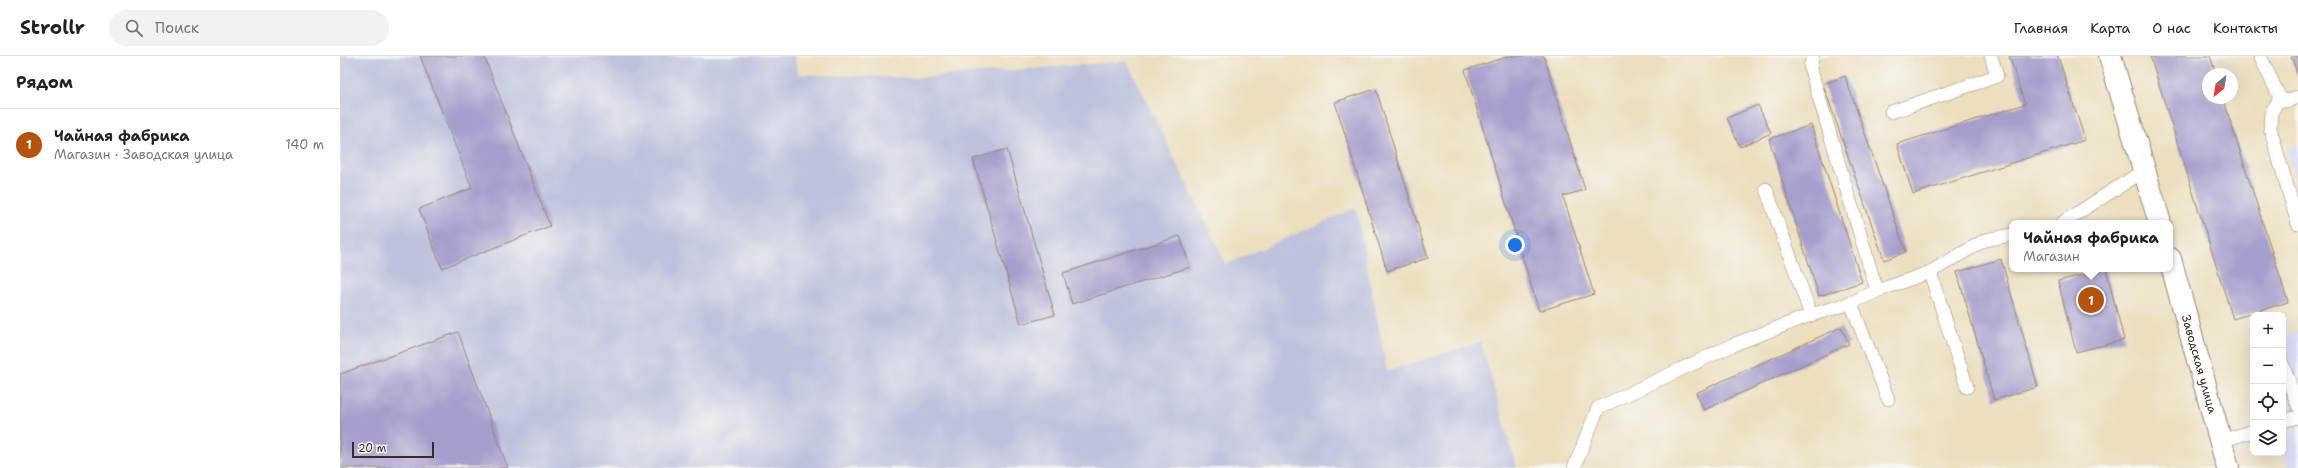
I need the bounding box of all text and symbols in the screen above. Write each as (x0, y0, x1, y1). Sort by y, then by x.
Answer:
search box (109, 10, 389, 46)
text: Strollr (20, 15, 85, 40)
icon: search (123, 17, 145, 39)
text: Поиск (155, 18, 199, 38)
text: Главная (2014, 19, 2068, 37)
text: Карта (2090, 19, 2130, 37)
text: О нас (2152, 19, 2191, 37)
text: Контакты (2213, 19, 2278, 37)
north arrow (2202, 68, 2238, 104)
text: Рядом (16, 71, 73, 93)
text: Чайная фабрика (54, 126, 190, 146)
text: 1 (26, 136, 32, 153)
text: 140 m (285, 136, 324, 153)
text: Магазин · Заводская улица (54, 146, 233, 163)
popup (2009, 220, 2173, 272)
text: Чайная фабрика (2023, 228, 2159, 248)
your location (1505, 235, 1525, 255)
text: Магазин (2023, 248, 2080, 265)
pin: 1 (2078, 285, 2104, 315)
map controls (2250, 312, 2286, 456)
button: + (2250, 312, 2286, 348)
street label: Заводская улица (2178, 313, 2221, 416)
button: − (2250, 348, 2286, 384)
button: locate (2250, 384, 2286, 420)
button: layers (2250, 420, 2286, 456)
scale bar (352, 440, 434, 459)
text: 20 m (358, 441, 386, 456)

